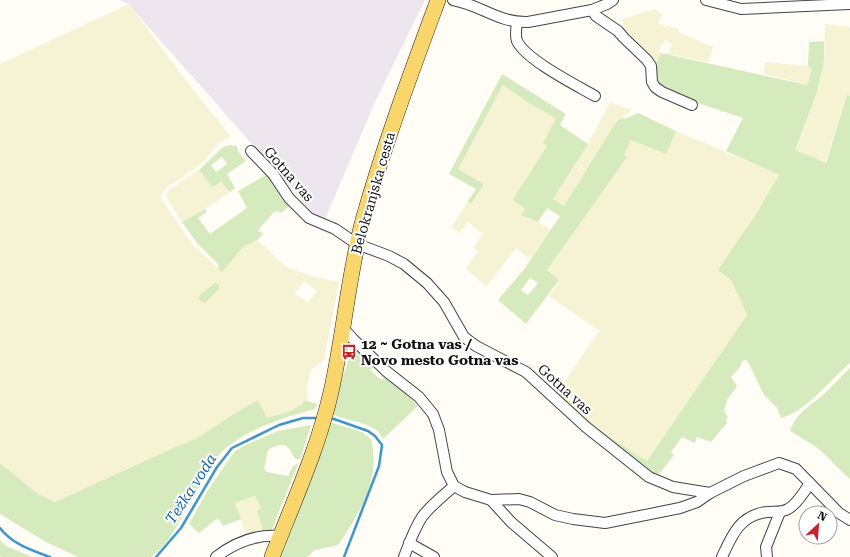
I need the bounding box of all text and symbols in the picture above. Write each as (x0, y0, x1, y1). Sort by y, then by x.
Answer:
street label: Belokranjska cesta (348, 130, 398, 256)
street label: Gotna vas (261, 143, 317, 205)
place label: 12 ~ Gotna vas / Novo mesto Gotna vas (361, 336, 518, 368)
bus stop icon: 12 ~ Gotna vas / Novo mesto Gotna vas (340, 343, 358, 361)
street label: Gotna vas (535, 361, 596, 418)
water label: Težka voda (162, 450, 220, 528)
north arrow (798, 505, 838, 545)
text: N (816, 509, 829, 524)

